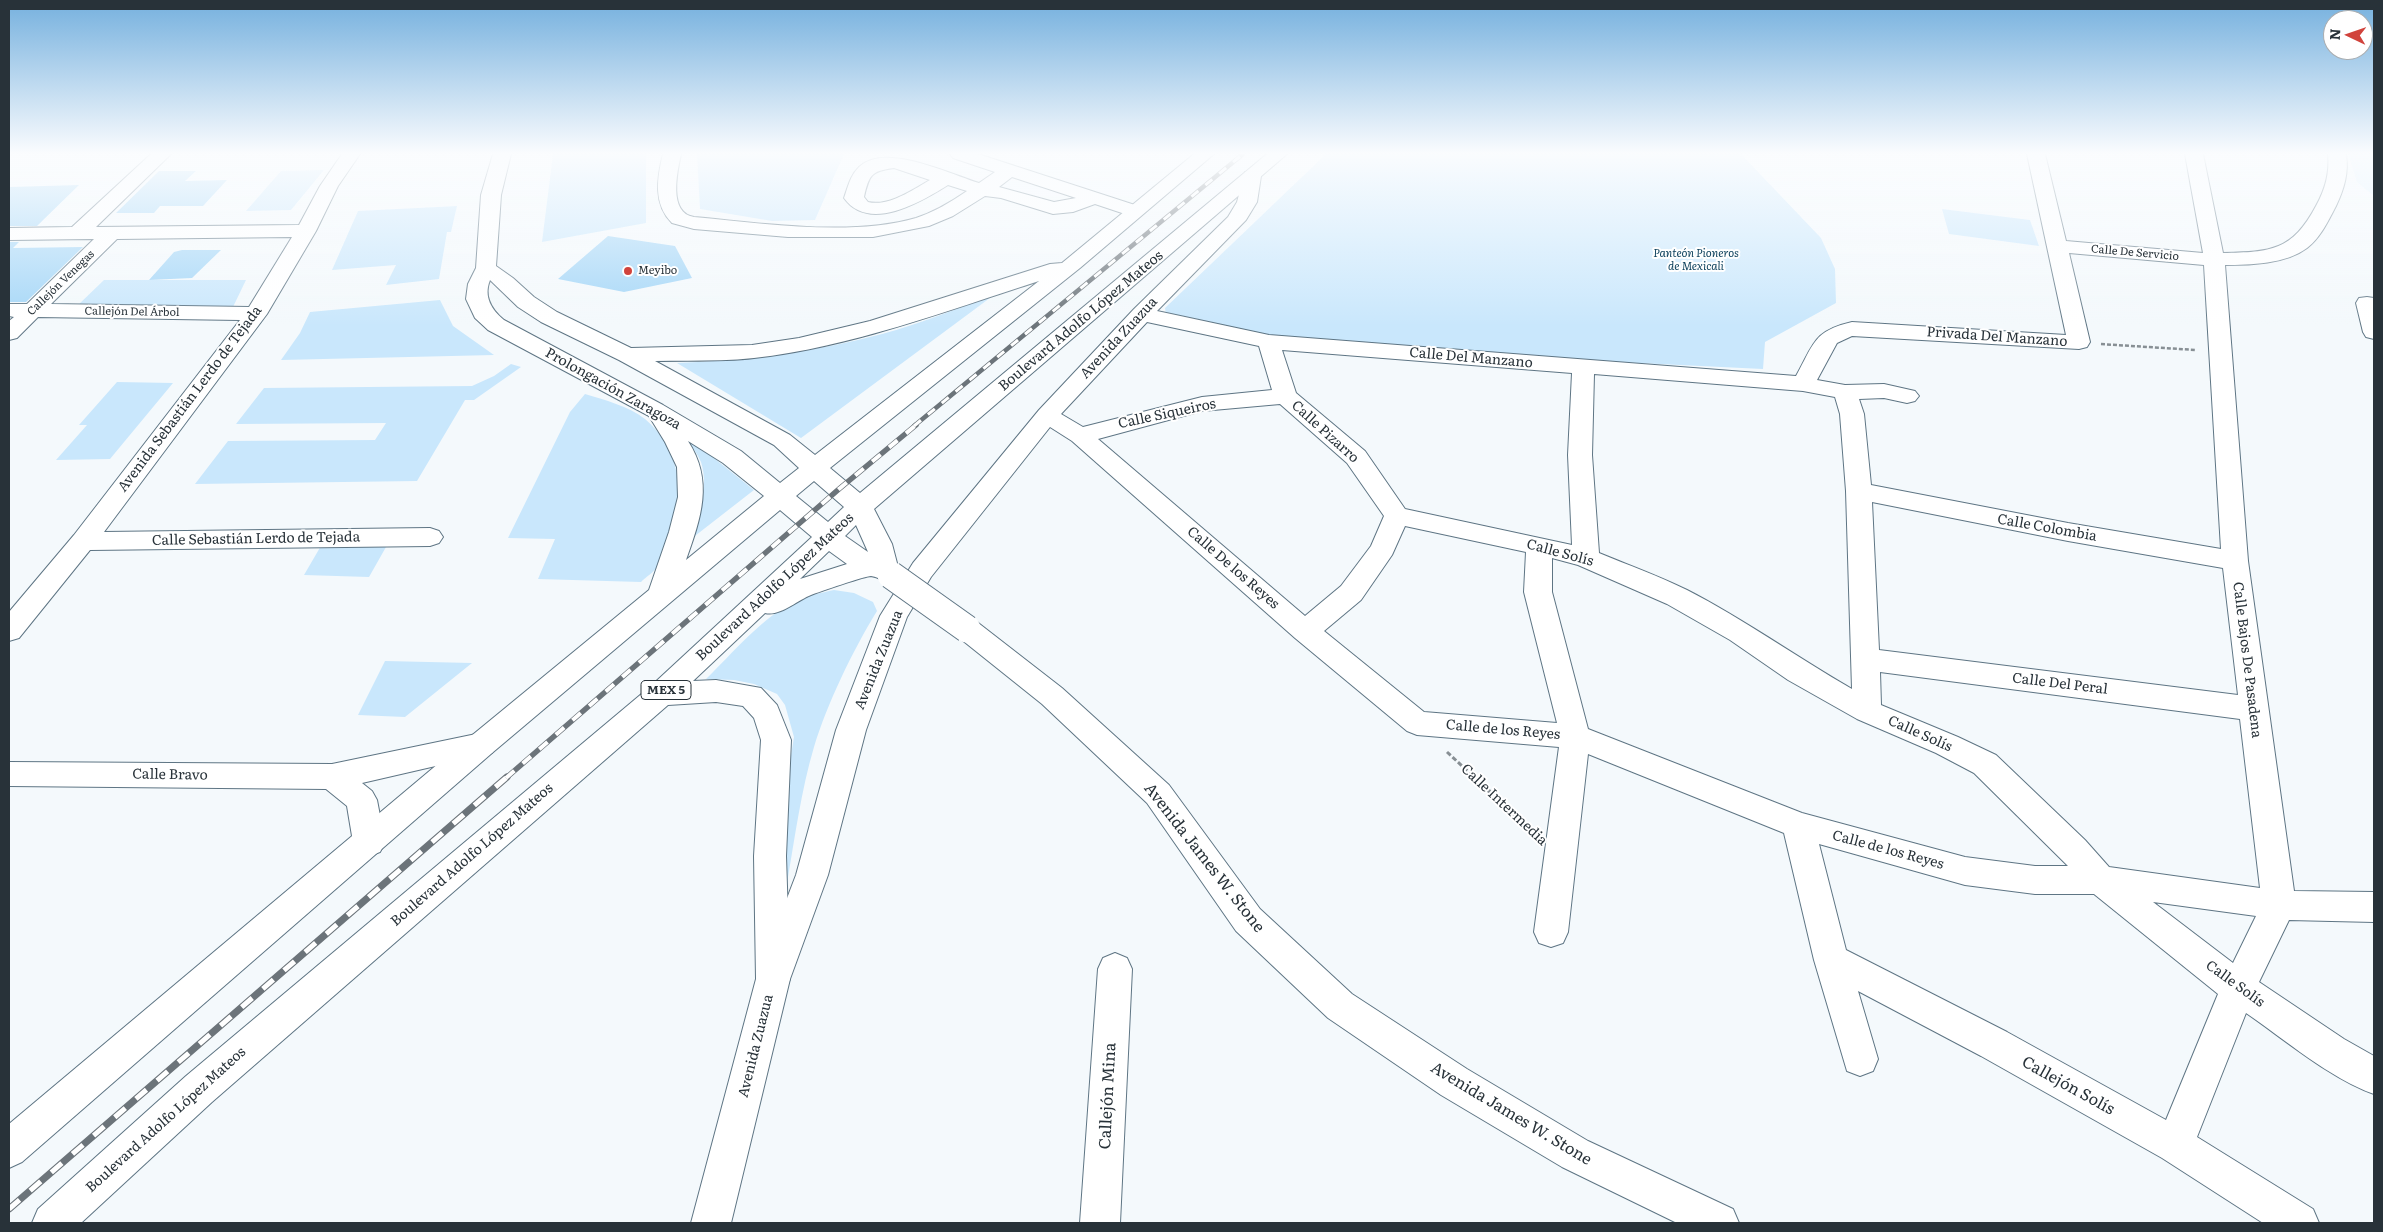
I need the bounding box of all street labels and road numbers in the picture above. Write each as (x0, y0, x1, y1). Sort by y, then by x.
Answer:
street label: Calle De Servicio (2091, 243, 2179, 263)
street label: Boulevard Adolfo López Mateos (995, 247, 1167, 395)
street label: Callejón Venegas (25, 248, 97, 318)
street label: Avenida Zuazua (1077, 294, 1161, 382)
street label: Avenida Sebastián Lerdo de Tejada (114, 303, 266, 495)
street label: Callejón Del Árbol (84, 305, 180, 319)
street label: Privada Del Manzano (1926, 324, 2068, 350)
street label: Calle Del Manzano (1409, 344, 1533, 372)
street label: Prolongación Zaragoza (542, 345, 684, 433)
street label: Calle Siqueiros (1117, 395, 1217, 433)
street label: Calle Pizarro (1288, 397, 1362, 467)
street label: Boulevard Adolfo López Mateos (693, 509, 857, 665)
street label: Calle Colombia (1996, 511, 2098, 545)
street label: Calle De los Reyes (1183, 523, 1283, 613)
street label: Calle Sebastián Lerdo de Tejada (152, 529, 360, 549)
street label: Calle Solís (1525, 536, 1595, 570)
street label: Calle Bajos De Pasadena (2229, 581, 2265, 739)
street label: Avenida Zuazua (851, 608, 907, 712)
street label: Calle Del Peral (2011, 670, 2109, 698)
road number: MEX 5 (641, 680, 691, 700)
street label: Calle Solís (1885, 712, 1955, 756)
street label: Calle de los Reyes (1445, 717, 1561, 743)
street label: Calle Intermedia (1457, 761, 1551, 849)
street label: Calle Bravo (132, 766, 208, 784)
street label: Avenida James W. Stone (1140, 779, 1268, 937)
street label: Boulevard Adolfo López Mateos (388, 780, 556, 930)
street label: Calle de los Reyes (1831, 827, 1945, 873)
street label: Calle Solís (2202, 957, 2268, 1011)
street label: Avenida Zuazua (735, 993, 777, 1099)
street label: Callejón Mina (1096, 1042, 1120, 1150)
street label: Boulevard Adolfo López Mateos (83, 1044, 249, 1196)
street label: Callejón Solís (2018, 1053, 2118, 1119)
street label: Avenida James W. Stone (1427, 1058, 1595, 1170)

